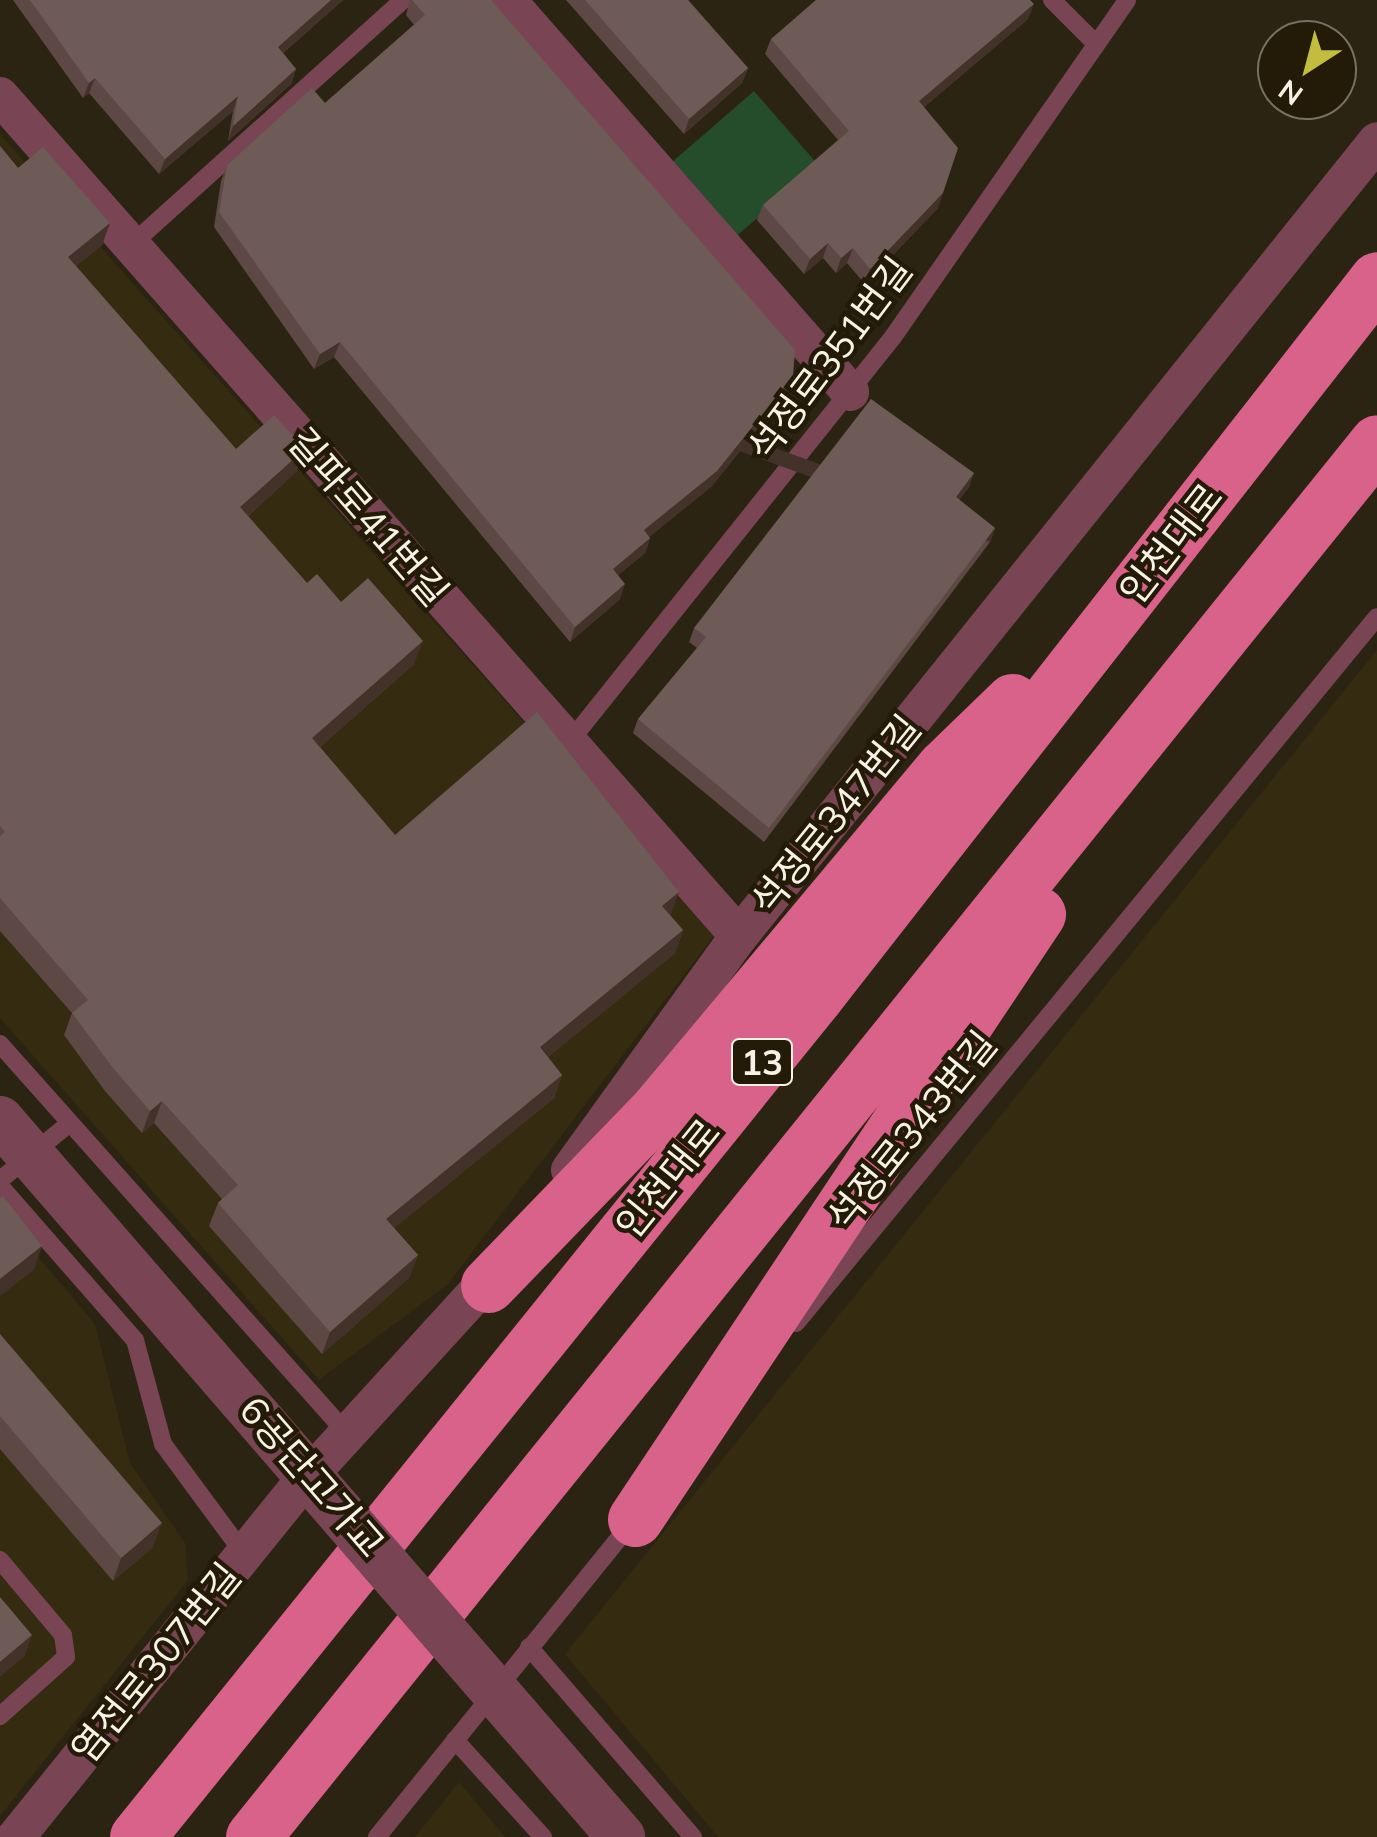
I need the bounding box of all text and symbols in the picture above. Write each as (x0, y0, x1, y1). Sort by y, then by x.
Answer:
north arrow (1257, 20, 1357, 120)
text: N (1271, 73, 1309, 113)
street label: 석정로351번길 (739, 248, 921, 470)
street label: 길파로41번길 (278, 419, 458, 615)
street label: 인천대로 (1110, 475, 1232, 613)
street label: 석정로347번길 (742, 706, 930, 924)
street label: 석정로343번길 (818, 1022, 1006, 1240)
road number: 13 (730, 1032, 794, 1092)
street label: 인천대로 (606, 1110, 730, 1248)
street label: 6공단고가교 (230, 1387, 394, 1567)
street label: 염전로307번길 (62, 1554, 250, 1772)

